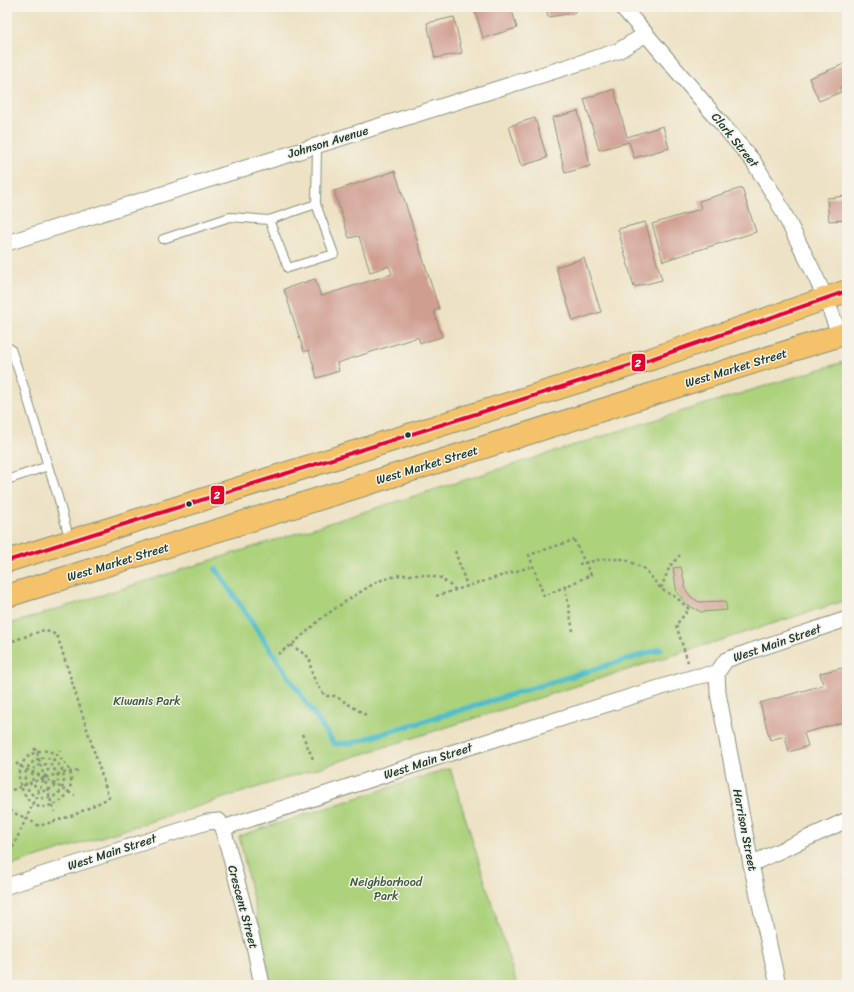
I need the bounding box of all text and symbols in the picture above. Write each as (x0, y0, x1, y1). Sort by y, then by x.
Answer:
street label: Clark Street (706, 107, 765, 174)
street label: Johnson Avenue (284, 119, 371, 165)
street label: West Market Street (682, 342, 790, 394)
line badge: 2 (631, 353, 646, 372)
text: 2 (634, 354, 642, 373)
unlabelled marker (403, 430, 413, 440)
street label: West Market Street (373, 439, 481, 491)
line badge: 2 (210, 485, 225, 505)
text: 2 (213, 486, 221, 505)
unlabelled marker (184, 499, 194, 509)
street label: West Market Street (64, 536, 172, 588)
street label: West Main Street (730, 617, 825, 668)
park label: Kiwanis Park (113, 690, 181, 712)
street label: West Main Street (381, 736, 476, 786)
street label: Harrison Street (726, 787, 764, 873)
street label: West Main Street (65, 827, 160, 877)
street label: Crescent Street (221, 863, 265, 951)
park label: Neighborhood Park (350, 871, 423, 907)

